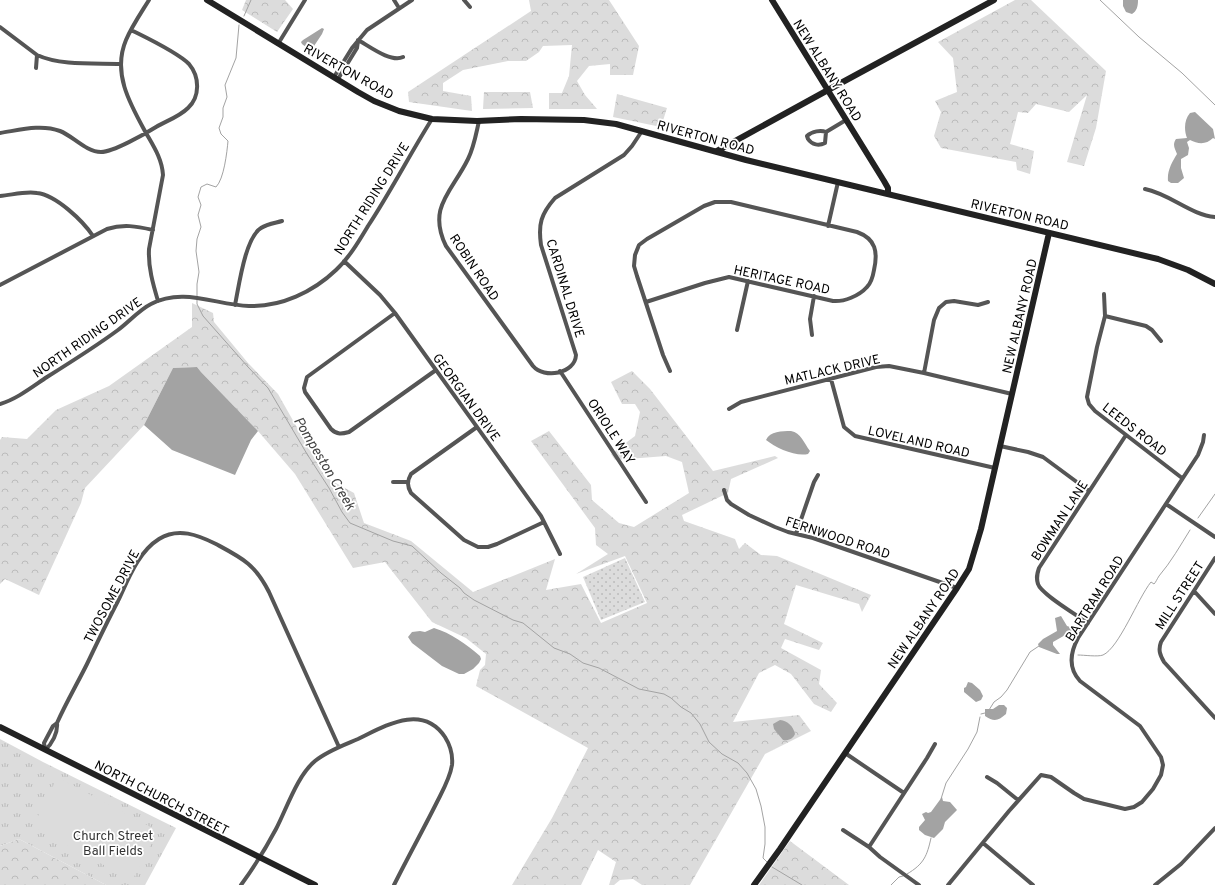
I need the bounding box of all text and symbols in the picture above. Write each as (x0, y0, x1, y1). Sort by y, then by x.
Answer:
street label: NEW ALBANY ROAD (788, 17, 864, 125)
street label: RIVERTON ROAD (300, 41, 396, 104)
street label: RIVERTON ROAD (655, 118, 756, 160)
street label: NORTH RIDING DRIVE (332, 140, 414, 258)
street label: RIVERTON ROAD (969, 197, 1070, 235)
street label: ROBIN ROAD (445, 232, 502, 305)
street label: CARDINAL DRIVE (541, 237, 587, 340)
street label: NEW ALBANY ROAD (1000, 257, 1042, 375)
street label: HERITAGE ROAD (732, 263, 831, 299)
street label: NORTH RIDING DRIVE (30, 295, 146, 382)
street label: GEORGIAN DRIVE (428, 351, 503, 445)
street label: MATLACK DRIVE (783, 352, 882, 390)
street label: ORIOLE WAY (583, 396, 638, 468)
street label: LEEDS ROAD (1098, 400, 1169, 461)
water label: Pompeston Creek (289, 414, 359, 514)
street label: LOVELAND ROAD (866, 423, 971, 462)
street label: BOWMAN LANE (1029, 478, 1093, 564)
street label: FERNWOOD ROAD (783, 514, 892, 563)
street label: TWOSOME DRIVE (81, 547, 144, 646)
street label: BARTRAM ROAD (1063, 553, 1128, 645)
street label: MILL STREET (1153, 559, 1209, 633)
street label: NEW ALBANY ROAD (885, 566, 964, 672)
street label: NORTH CHURCH STREET (91, 758, 231, 840)
park label: Church Street Ball Fields (73, 829, 153, 860)

